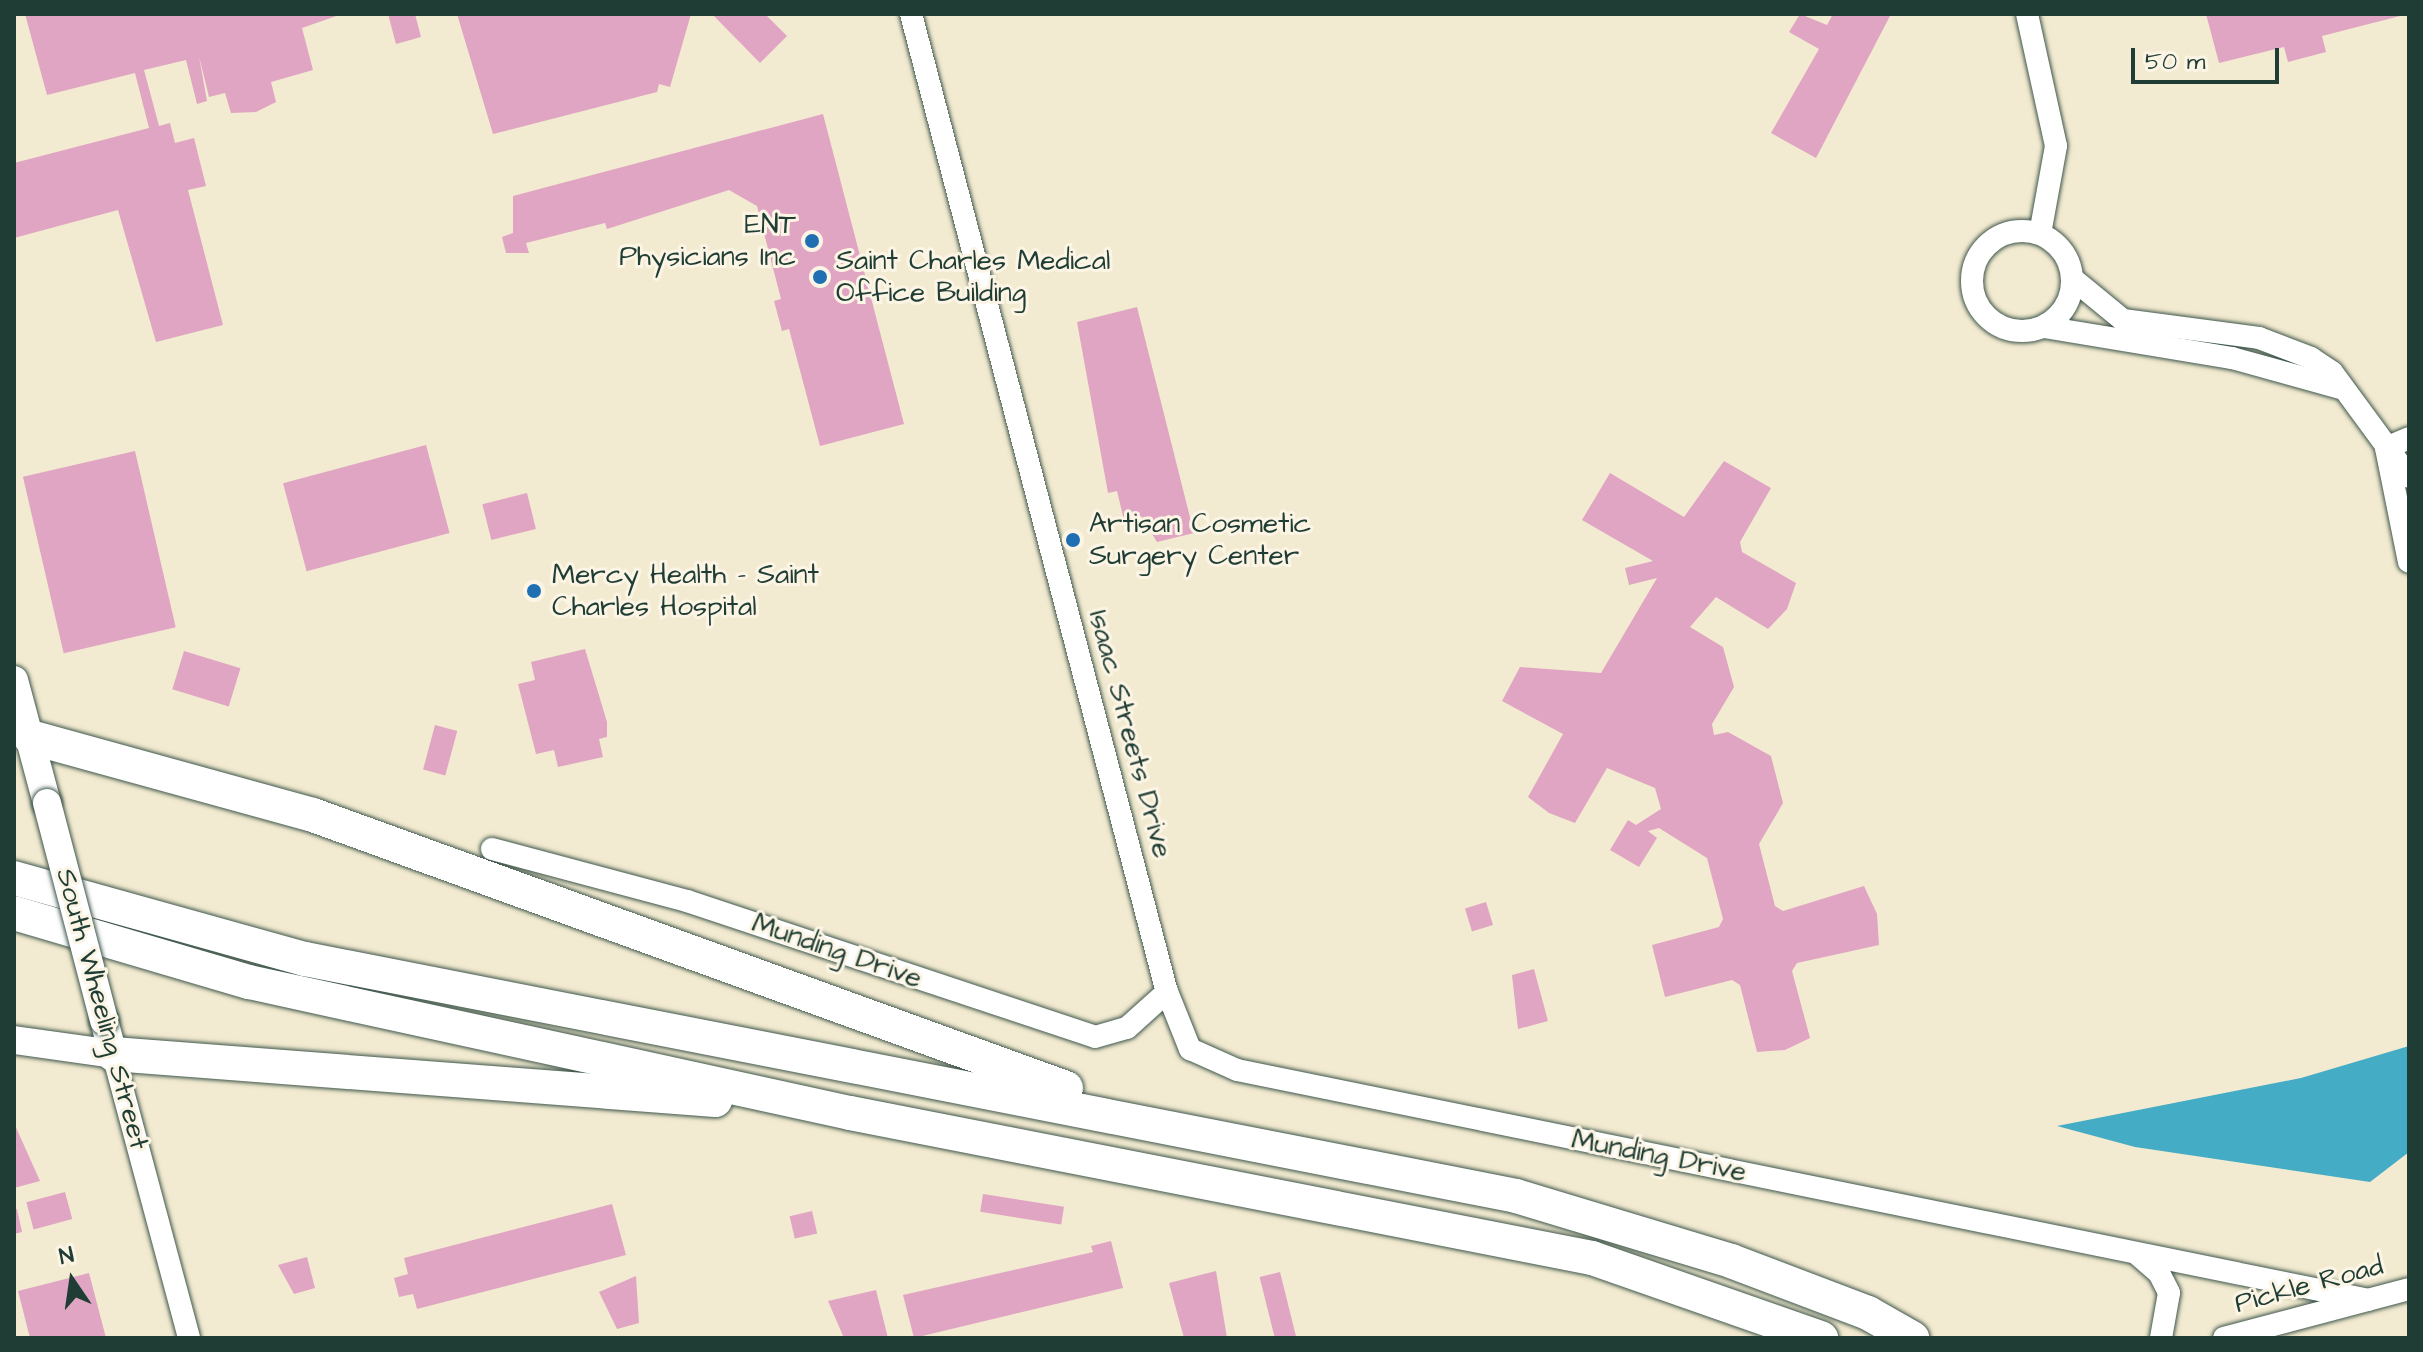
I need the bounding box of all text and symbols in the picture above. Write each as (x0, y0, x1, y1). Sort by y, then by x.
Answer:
scale bar (2135, 32, 2283, 82)
text: 50 m (2145, 45, 2205, 79)
place label: ENT Physicians Inc (619, 208, 796, 274)
marker: ENT Physicians Inc (803, 232, 821, 250)
place label: Saint Charles Medical Office Building (836, 244, 1110, 310)
marker: Saint Charles Medical Office Building (811, 268, 829, 286)
place label: Artisan Cosmetic Surgery Center (1089, 507, 1311, 573)
marker: Artisan Cosmetic Surgery Center (1064, 531, 1082, 549)
place label: Mercy Health - Saint Charles Hospital (552, 558, 819, 624)
marker: Mercy Health - Saint Charles Hospital (523, 580, 545, 602)
street label: Isaac Streets Drive (1081, 607, 1179, 861)
street label: South Wheeling Street (48, 865, 156, 1153)
street label: Munding Drive (748, 906, 926, 996)
street label: Munding Drive (1569, 1123, 1749, 1189)
text: N (56, 1239, 77, 1273)
north arrow (32, 1240, 112, 1320)
street label: Pickle Road (2231, 1249, 2387, 1321)

